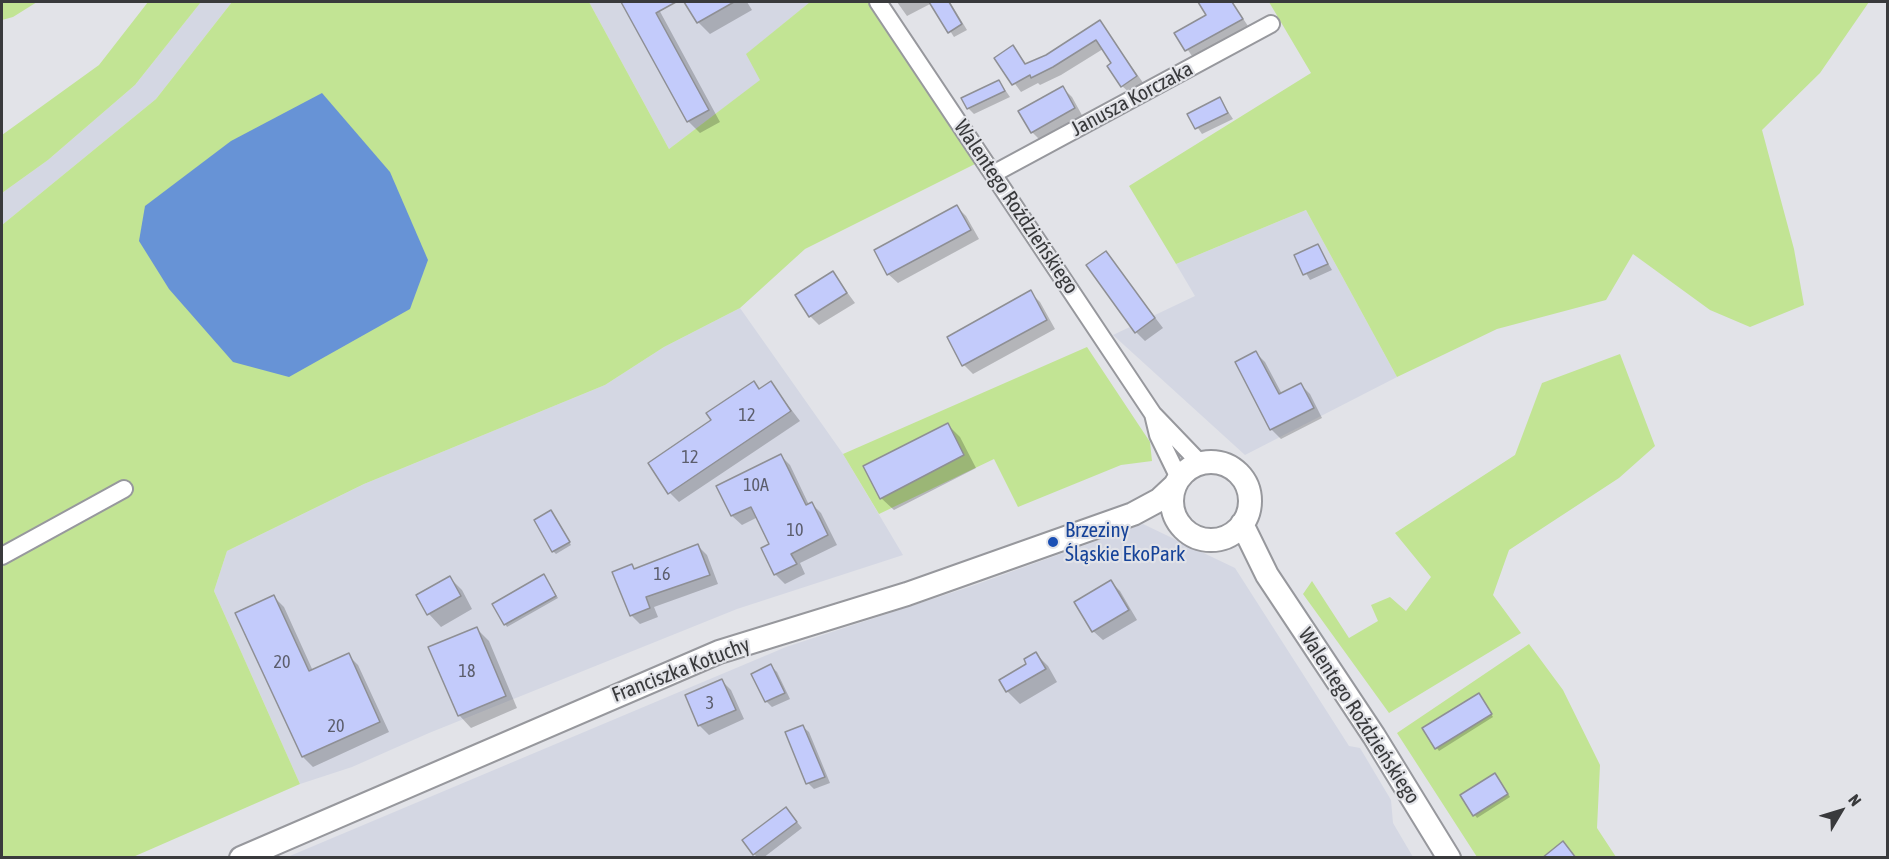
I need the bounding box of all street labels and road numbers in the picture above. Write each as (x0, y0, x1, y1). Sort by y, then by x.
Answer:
street label: Janusza Korczaka (1067, 56, 1197, 142)
street label: Walentego Roździeńskiego (948, 115, 1084, 299)
street label: Walentego Roździeńskiego (1293, 623, 1425, 809)
street label: Franciszka Kotuchy (608, 632, 754, 708)

